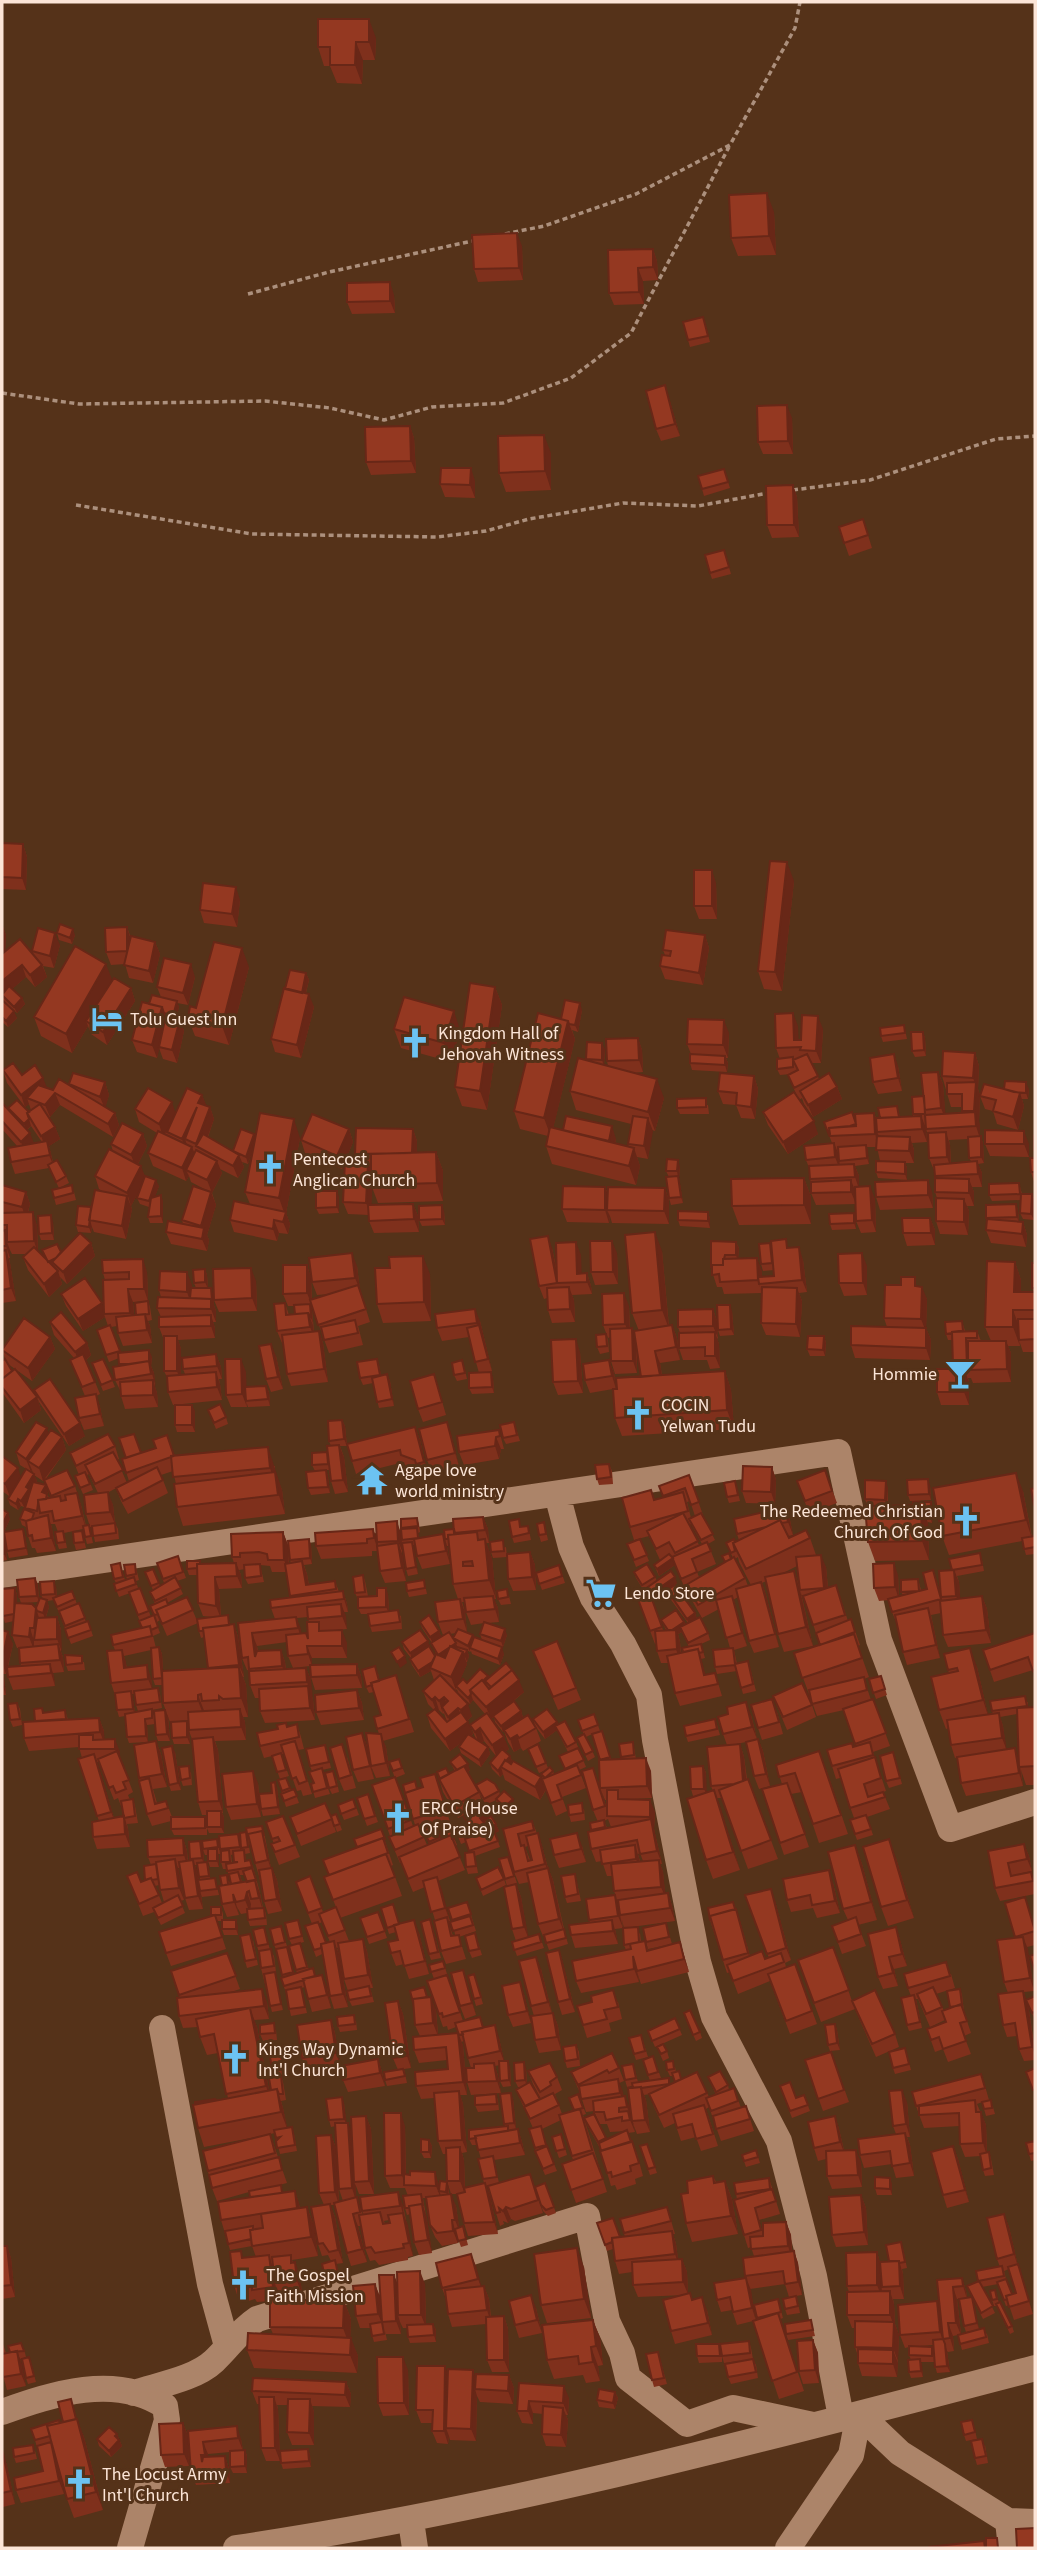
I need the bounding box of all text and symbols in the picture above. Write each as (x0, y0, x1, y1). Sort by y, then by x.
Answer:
hotel icon: Tolu Guest Inn (90, 1002, 124, 1036)
place label: Tolu Guest Inn (130, 1007, 237, 1032)
place label: Kingdom Hall of Jehovah Witness (438, 1021, 564, 1067)
church icon: Kingdom Hall of Jehovah Witness (398, 1026, 432, 1060)
place label: Pentecost Anglican Church (293, 1147, 415, 1193)
church icon: Pentecost Anglican Church (253, 1152, 287, 1186)
bar icon: Hommie (943, 1357, 977, 1391)
place label: Hommie (872, 1362, 937, 1387)
place label: COCIN Yelwan Tudu (660, 1393, 756, 1439)
church icon: COCIN Yelwan Tudu (621, 1398, 655, 1432)
place label: Agape love world ministry (395, 1458, 505, 1504)
temple icon: Agape love world ministry (355, 1463, 389, 1497)
place label: The Redeemed Christian Church Of God (759, 1499, 943, 1545)
church icon: The Redeemed Christian Church Of God (949, 1504, 983, 1538)
supermarket icon: Lendo Store (584, 1576, 618, 1610)
place label: Lendo Store (624, 1581, 714, 1606)
place label: ERCC (House Of Praise) (421, 1796, 518, 1842)
church icon: ERCC (House Of Praise) (381, 1801, 415, 1835)
place label: Kings Way Dynamic Int'l Church (258, 2037, 404, 2083)
church icon: Kings Way Dynamic Int'l Church (218, 2042, 252, 2076)
place label: The Gospel Faith Mission (266, 2263, 364, 2309)
church icon: The Gospel Faith Mission (226, 2268, 260, 2302)
place label: The Locust Army Int'l Church (102, 2462, 227, 2508)
church icon: The Locust Army Int'l Church (62, 2467, 96, 2501)

